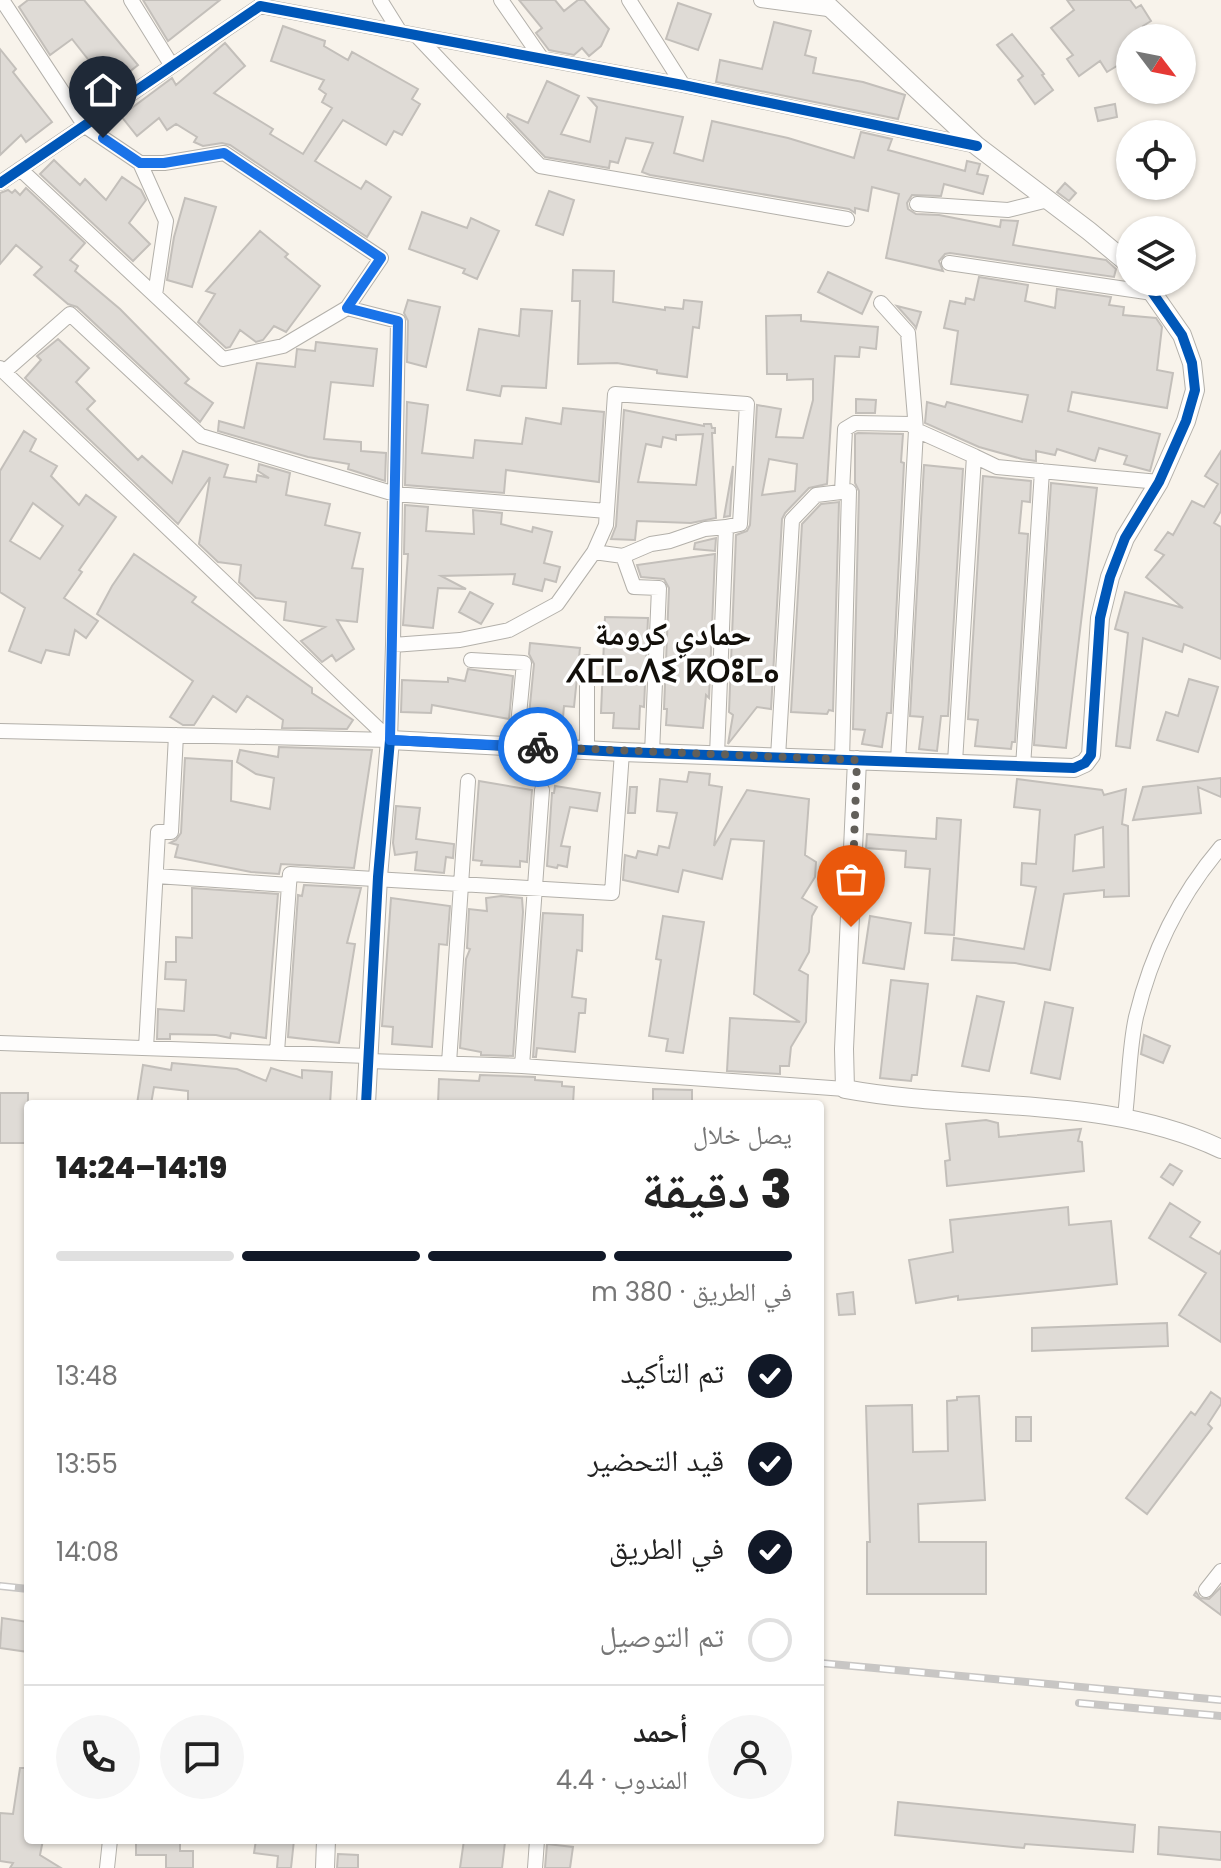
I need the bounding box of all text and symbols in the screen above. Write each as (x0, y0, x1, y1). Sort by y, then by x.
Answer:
north arrow (1116, 24, 1196, 104)
map controls (1116, 24, 1196, 296)
pin (69, 56, 137, 138)
icon: home (81, 68, 125, 112)
button: locate (1116, 120, 1196, 200)
button: layers (1116, 216, 1196, 296)
district label: حمادي كرومة ⵃⵎⵎⴰⴷⵉ ⴽⵔⵓⵎⴰ (566, 611, 779, 693)
courier (498, 707, 578, 787)
icon: bike (516, 725, 560, 769)
pin (817, 845, 885, 927)
icon: bag (829, 857, 873, 901)
text: يصل خلال (693, 1117, 792, 1153)
text: 14:19–14:24 (56, 1146, 227, 1189)
text: 3 دقيقة (641, 1153, 792, 1226)
text: في الطريق · 380 m (591, 1274, 792, 1310)
text: تم التأكيد (621, 1351, 724, 1394)
icon: check (748, 1354, 792, 1398)
text: 13:48 (56, 1358, 118, 1394)
text: قيد التحضير (588, 1439, 724, 1482)
icon: check (748, 1442, 792, 1486)
text: 13:55 (56, 1446, 118, 1482)
text: في الطريق (609, 1527, 724, 1570)
icon: check (748, 1530, 792, 1574)
text: 14:08 (56, 1534, 119, 1570)
text: تم التوصيل (599, 1615, 724, 1658)
text: أحمد (633, 1710, 688, 1753)
button: phone (56, 1715, 140, 1799)
button: chat (160, 1715, 244, 1799)
button: person (708, 1715, 792, 1799)
text: المندوب · 4.4 (556, 1762, 688, 1798)

